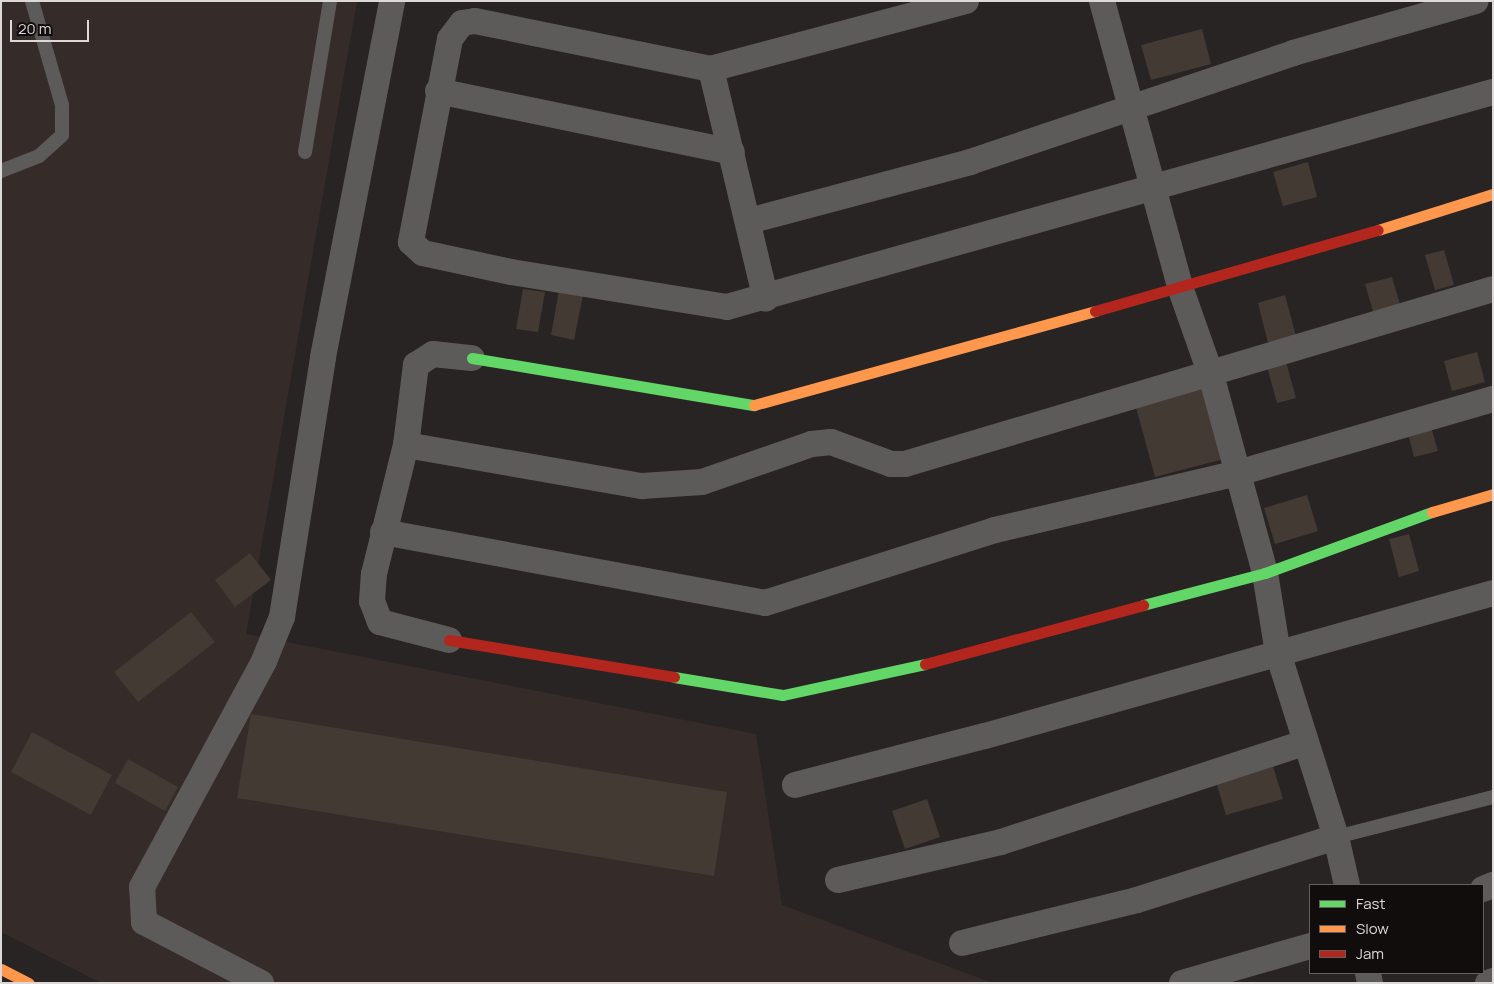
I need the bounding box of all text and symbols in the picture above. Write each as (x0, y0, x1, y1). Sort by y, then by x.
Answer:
scale bar (12, 10, 91, 42)
text: 20 m (18, 18, 51, 39)
legend (1309, 884, 1484, 974)
text: Fast (1356, 893, 1385, 914)
text: Slow (1356, 918, 1389, 939)
text: Jam (1356, 943, 1384, 964)

